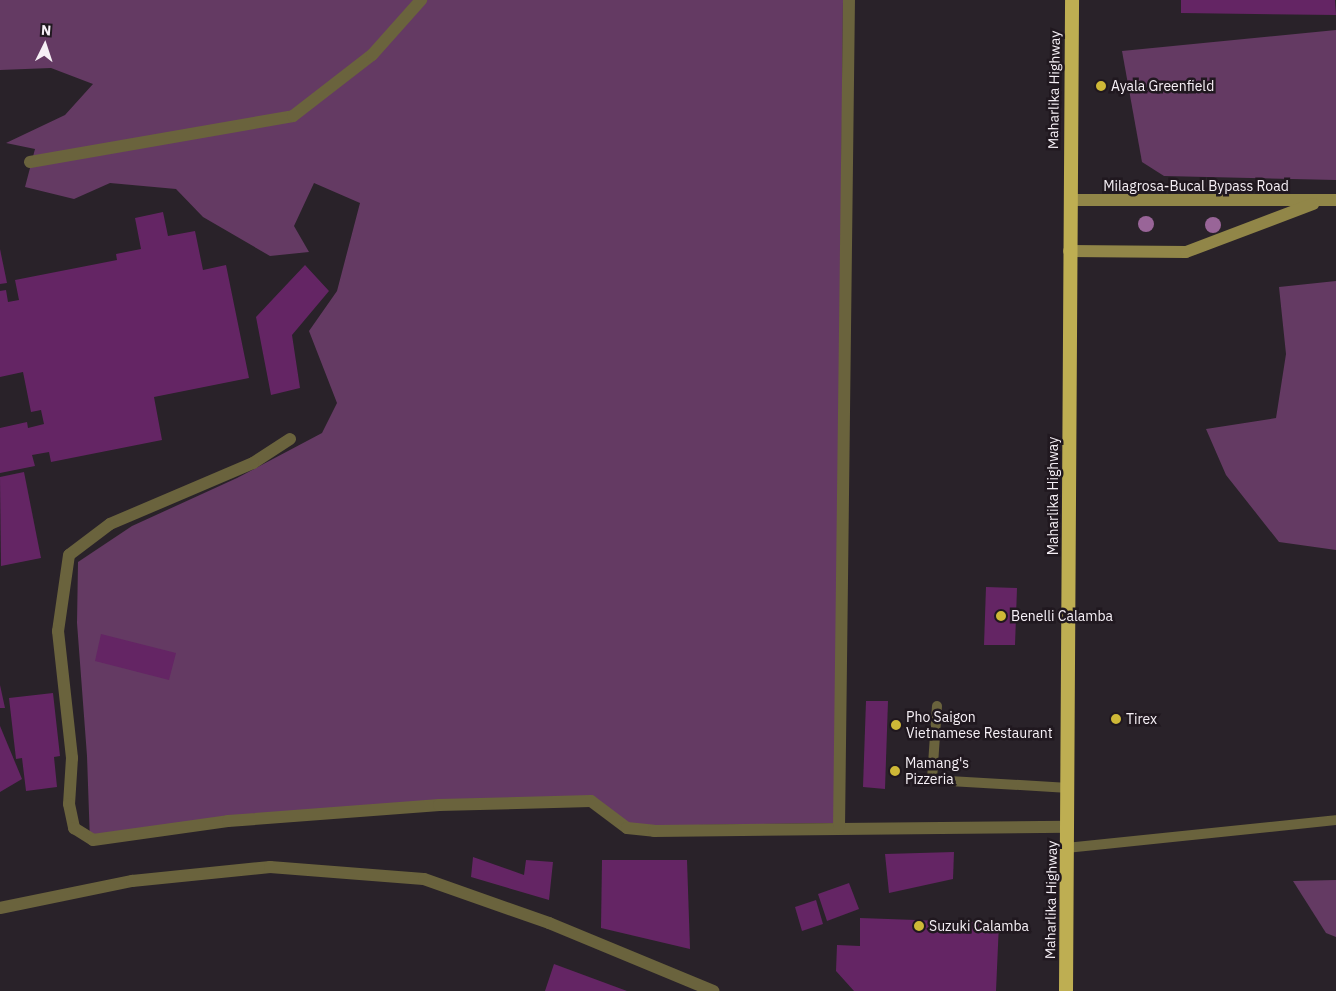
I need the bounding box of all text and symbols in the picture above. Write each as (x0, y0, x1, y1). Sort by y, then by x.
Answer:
north arrow (20, 20, 70, 70)
text: N (40, 21, 52, 39)
street label: Maharlika Highway (1045, 31, 1063, 149)
place label: Ayala Greenfield (1111, 78, 1214, 94)
marker: Ayala Greenfield (1095, 80, 1107, 92)
street label: Milagrosa-Bucal Bypass Road (1103, 178, 1289, 194)
street label: Maharlika Highway (1045, 437, 1061, 555)
place label: Benelli Calamba (1011, 608, 1113, 624)
marker: Benelli Calamba (995, 610, 1007, 622)
place label: Pho Saigon Vietnamese Restaurant (906, 709, 1053, 742)
place label: Tirex (1126, 711, 1157, 727)
marker: Tirex (1110, 713, 1122, 725)
marker: Pho Saigon Vietnamese Restaurant (890, 719, 902, 731)
place label: Mamang's Pizzeria (905, 755, 969, 788)
marker: Mamang's Pizzeria (889, 765, 901, 777)
street label: Maharlika Highway (1042, 841, 1060, 959)
place label: Suzuki Calamba (929, 918, 1029, 934)
marker: Suzuki Calamba (913, 920, 925, 932)

